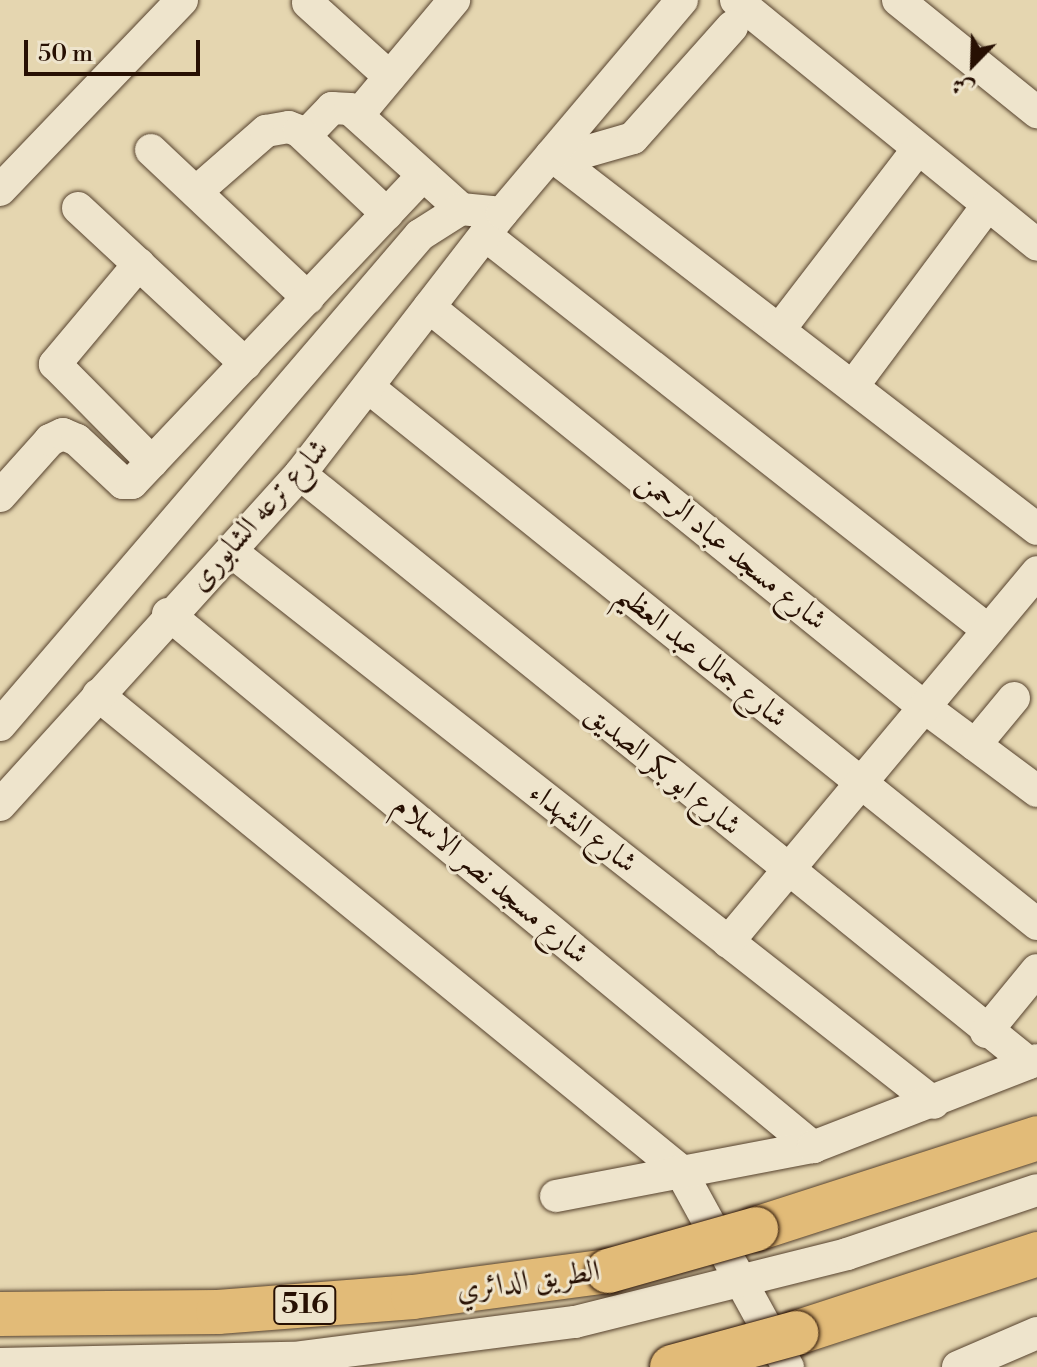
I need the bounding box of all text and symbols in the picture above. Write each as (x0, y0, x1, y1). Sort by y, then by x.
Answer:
scale bar (28, 24, 204, 74)
north arrow (933, 24, 1013, 104)
text: 50 m (38, 39, 93, 69)
text: ش (948, 70, 979, 103)
street label: شارع ترعه الشابورى (181, 431, 337, 599)
street label: شارع مسجد عباد الرحمن (630, 464, 834, 638)
street label: شارع جمال عبد العظيم (609, 576, 795, 736)
street label: شارع ابو بكر الصديق (578, 696, 748, 844)
street label: شارع الشهداء (522, 775, 644, 881)
street label: شارع مسجد نصر الاسلام (386, 788, 596, 972)
street label: الطريق الدائري (454, 1253, 602, 1309)
road number: 516 (273, 1281, 337, 1329)

